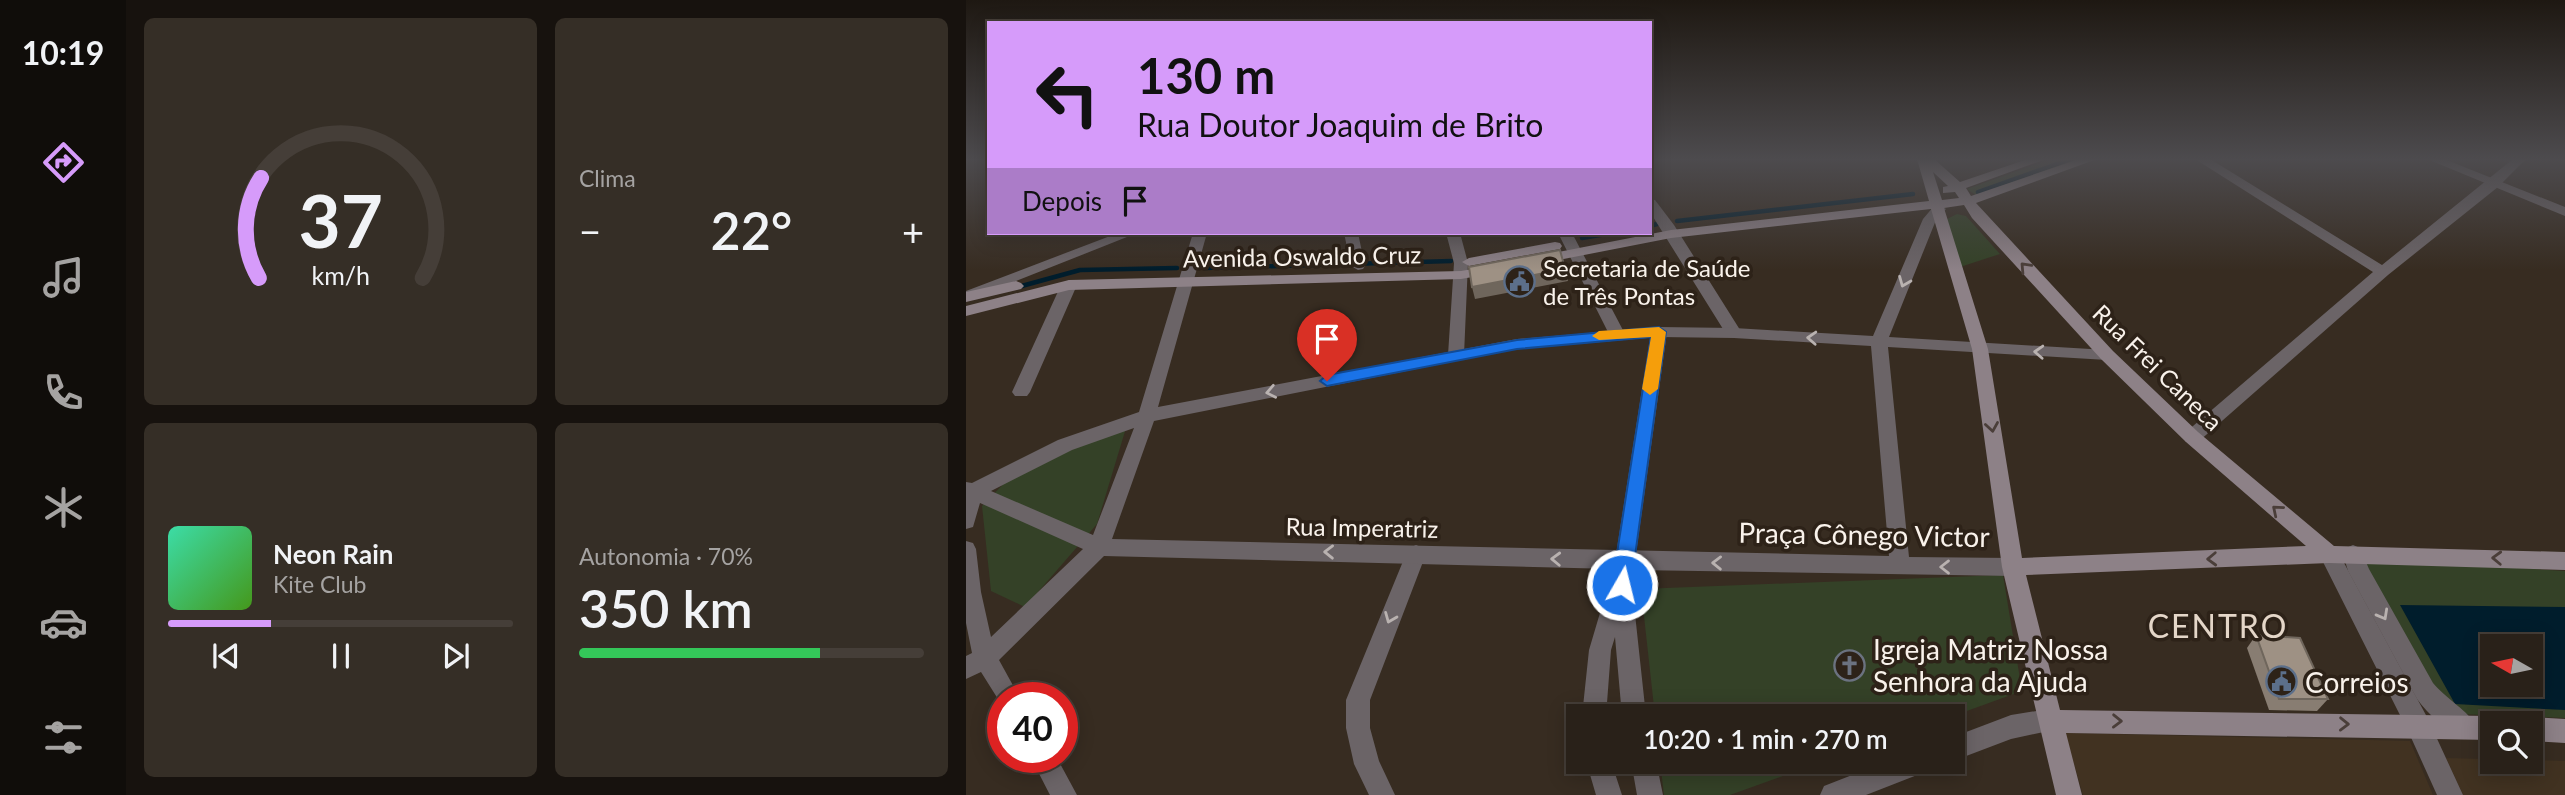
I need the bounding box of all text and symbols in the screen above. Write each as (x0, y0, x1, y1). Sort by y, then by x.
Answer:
text: 10:19 (22, 33, 104, 72)
text: 130 m (1137, 46, 1275, 104)
icon: left (1022, 49, 1113, 140)
text: Rua Doutor Joaquim de Brito (1137, 105, 1543, 144)
icon: directions (39, 138, 88, 187)
text: Clima (579, 164, 636, 192)
text: 37 (298, 176, 383, 264)
icon: arrive (1116, 182, 1154, 220)
text: Depois (1022, 185, 1102, 217)
text: 22° (711, 199, 792, 261)
text: − (579, 208, 601, 254)
text: + (902, 208, 924, 254)
street label: Avenida Oswaldo Cruz (1183, 239, 1422, 273)
icon: music (39, 253, 88, 302)
place label: Secretaria de Saúde de Três Pontas (1543, 253, 1751, 310)
text: km/h (311, 259, 370, 289)
one-way arrow (2021, 262, 2034, 275)
public building icon: Secretaria de Saúde de Três Pontas (1503, 264, 1537, 298)
one-way arrow (1898, 276, 1912, 288)
street label: Rua Frei Caneca (2087, 298, 2229, 436)
pin (1297, 309, 1357, 381)
icon: arrive (1308, 320, 1346, 358)
one-way arrow (1806, 330, 1817, 345)
one-way arrow (2033, 344, 2044, 359)
icon: phone (39, 368, 88, 417)
one-way arrow (1265, 383, 1277, 398)
one-way arrow (1984, 422, 1999, 433)
icon: climate (39, 483, 88, 532)
one-way arrow (2273, 506, 2286, 518)
street label: Rua Imperatriz (1285, 511, 1439, 543)
street label: Praça Cônego Victor (1738, 515, 1990, 553)
text: Neon Rain (273, 538, 393, 570)
text: Autonomia · 70% (579, 542, 753, 570)
one-way arrow (1323, 545, 1334, 560)
position arrow (1585, 548, 1659, 622)
one-way arrow (1551, 551, 1561, 567)
one-way arrow (2206, 551, 2217, 566)
one-way arrow (2491, 551, 2502, 566)
one-way arrow (1711, 555, 1722, 571)
one-way arrow (1939, 559, 1949, 575)
text: Kite Club (273, 570, 366, 598)
text: 350 km (579, 577, 753, 639)
icon: car (39, 598, 88, 647)
district label: CENTRO (2148, 606, 2288, 645)
one-way arrow (2375, 608, 2388, 620)
one-way arrow (1385, 611, 1399, 623)
place label: Igreja Matriz Nossa Senhora da Ajuda (1873, 632, 2108, 698)
north arrow (2480, 634, 2543, 696)
map controls (2480, 634, 2543, 774)
icon: previous (207, 637, 245, 675)
icon: pause (322, 637, 360, 675)
icon: next (437, 637, 475, 675)
church icon: Igreja Matriz Nossa Senhora da Ajuda (1833, 648, 1867, 682)
public building icon: Correios (2265, 665, 2299, 699)
place label: Correios (2305, 665, 2409, 699)
speed limit sign: 40 (987, 682, 1078, 773)
button: search (2480, 711, 2543, 774)
icon: filters (39, 713, 88, 762)
one-way arrow (2112, 714, 2123, 729)
one-way arrow (2340, 716, 2350, 732)
text: 10:20 · 1 min · 270 m (1643, 723, 1888, 755)

